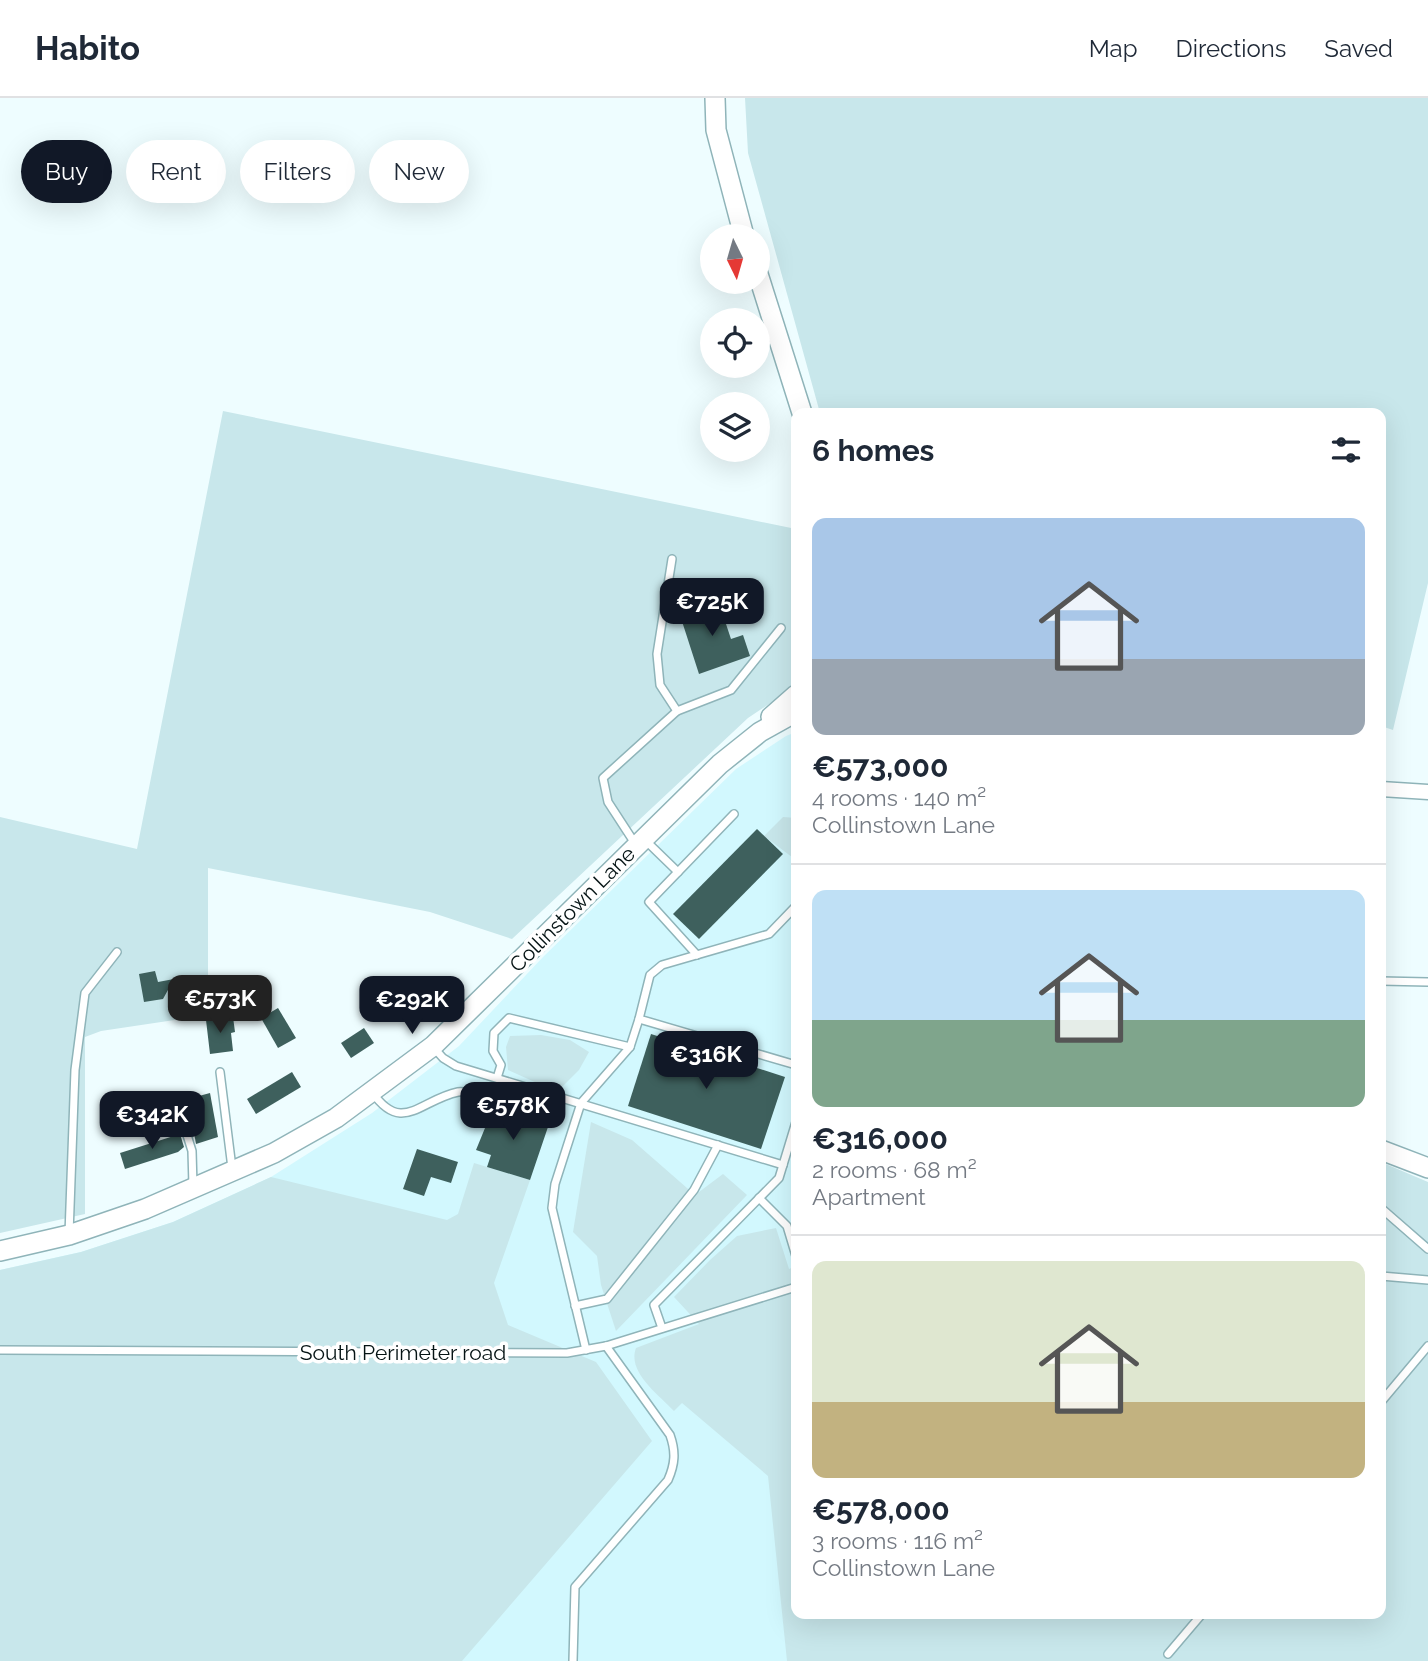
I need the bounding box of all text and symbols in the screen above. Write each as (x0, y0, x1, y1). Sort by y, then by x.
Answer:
text: Habito (35, 29, 140, 68)
text: Map (1089, 34, 1138, 63)
text: Directions (1176, 34, 1286, 63)
text: Saved (1324, 34, 1393, 63)
chip: Buy (21, 140, 112, 203)
chip: Rent (126, 140, 226, 203)
chip: Filters (240, 140, 355, 203)
chip: New (369, 140, 469, 203)
north arrow (700, 224, 770, 294)
map controls (700, 224, 770, 462)
button: locate (700, 308, 770, 378)
button: layers (700, 392, 770, 462)
icon: filters (1327, 431, 1365, 469)
text: 6 homes (812, 433, 934, 468)
icon: home (1026, 563, 1152, 689)
pin: €725K (663, 578, 761, 638)
text: €725K (676, 587, 748, 614)
text: €573,000 (812, 749, 948, 784)
text: 4 rooms · 140 m² (812, 784, 986, 811)
text: Collinstown Lane (812, 811, 995, 838)
street label: Collinstown Lane (504, 841, 640, 977)
icon: home (1026, 935, 1152, 1061)
pin: €573K (171, 976, 269, 1035)
pin: €292K (363, 976, 461, 1036)
text: €573K (184, 984, 256, 1011)
text: €292K (375, 985, 449, 1012)
pin: €316K (657, 1032, 755, 1091)
text: €316K (670, 1040, 742, 1067)
pin: €578K (464, 1082, 562, 1142)
pin: €342K (103, 1091, 201, 1151)
text: €578K (476, 1091, 550, 1118)
text: €342K (116, 1100, 188, 1127)
text: €316,000 (812, 1121, 948, 1156)
text: 2 rooms · 68 m² (812, 1156, 977, 1183)
text: Apartment (812, 1183, 926, 1210)
icon: home (1026, 1306, 1152, 1432)
street label: South Perimeter road (300, 1340, 506, 1365)
text: €578,000 (812, 1492, 950, 1527)
text: 3 rooms · 116 m² (812, 1527, 983, 1554)
text: Collinstown Lane (812, 1554, 995, 1581)

